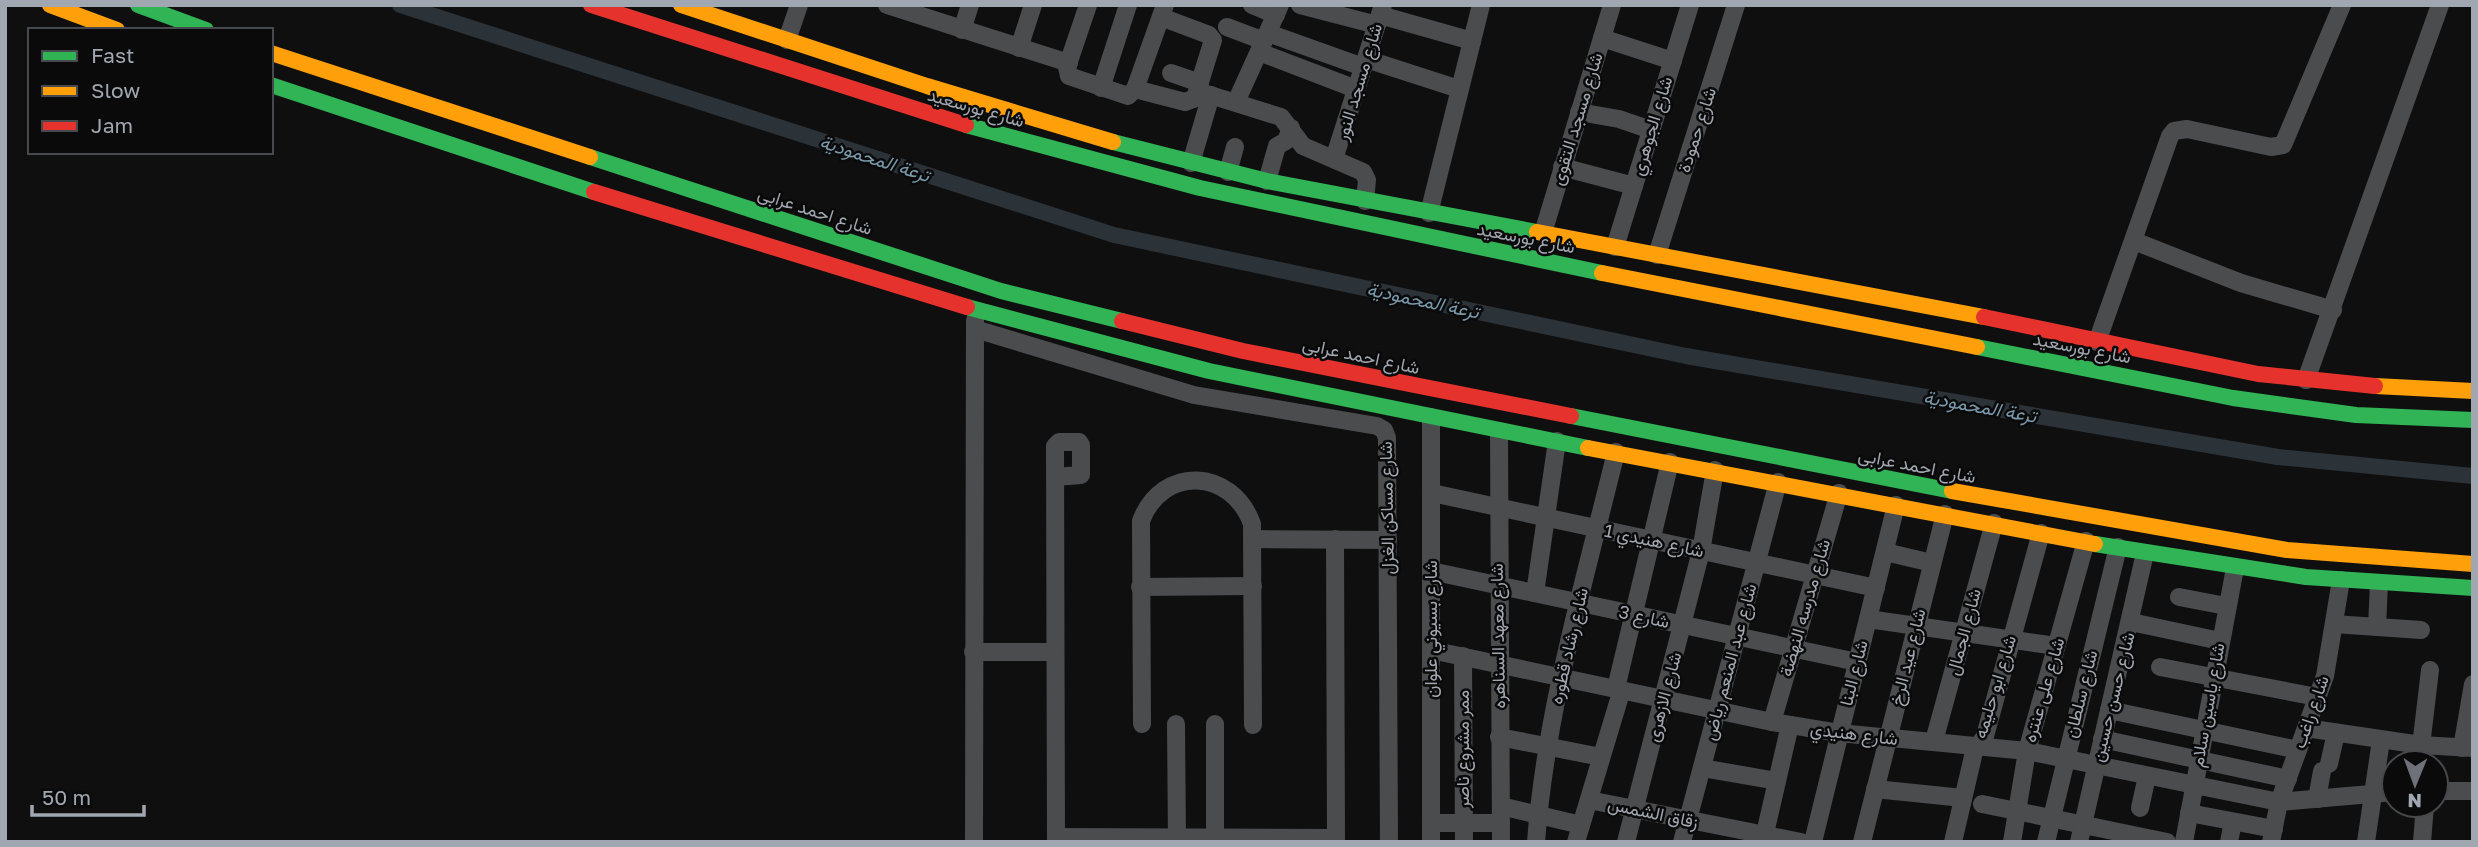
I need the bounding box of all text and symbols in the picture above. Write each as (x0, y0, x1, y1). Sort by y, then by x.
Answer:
street label: شارع مسجد النور (1329, 20, 1388, 145)
legend (28, 28, 273, 154)
text: Fast (91, 42, 134, 68)
street label: شارع مسجد التقوى (1545, 50, 1609, 188)
street label: شارع الجوهري (1626, 73, 1681, 179)
text: Slow (91, 77, 140, 103)
street label: شارع بورسعيد (925, 83, 1027, 133)
street label: شارع حمودة (1672, 84, 1722, 176)
text: Jam (91, 112, 133, 138)
water label: ترعة المحمودية (817, 129, 935, 188)
street label: شارع احمد عرابى (755, 181, 875, 241)
street label: شارع بورسعيد (1475, 217, 1577, 259)
water label: ترعة المحمودية (1365, 276, 1483, 324)
street label: شارع بورسعيد (2031, 327, 2133, 369)
street label: شارع احمد عرابى (1300, 332, 1422, 380)
water label: ترعة المحمودية (1922, 384, 2040, 428)
street label: شارع مساكن الغزل (1374, 441, 1400, 575)
street label: شارع احمد عرابى (1856, 443, 1978, 489)
street label: شارع هنيدي 1 (1601, 519, 1706, 566)
street label: شارع مدرسه النهضة (1774, 537, 1836, 679)
street label: شارع بسيوني علوان (1419, 560, 1446, 698)
street label: شارع معهد السناهره (1485, 563, 1511, 709)
street label: شارع عبد المنعم رياض (1698, 581, 1762, 743)
street label: شارع رشاد قطوره (1544, 585, 1594, 707)
street label: شارع الجمال (1941, 586, 1987, 678)
street label: شارع 3 (1616, 600, 1672, 634)
street label: شارع عيد الرخ (1884, 606, 1932, 708)
street label: شارع حسن حسين (2085, 630, 2141, 764)
street label: شارع ابو حليمه (1968, 632, 2022, 742)
street label: شارع على عنتره (2018, 635, 2070, 745)
street label: شارع البنا (1834, 638, 1874, 708)
street label: شارع ياسين سلام (2185, 641, 2231, 769)
street label: شارع سلطان (2059, 648, 2103, 740)
street label: شارع الازهرى (1640, 649, 1688, 745)
street label: شارع راغب (2287, 672, 2335, 752)
street label: ممر مشروع ناصر (1451, 690, 1475, 809)
street label: شارع هنيدي (1808, 717, 1899, 754)
north arrow (2380, 749, 2450, 819)
scale bar (32, 774, 144, 818)
text: 50 m (42, 784, 91, 810)
text: N (2407, 790, 2422, 813)
street label: زقاق الشمس (1606, 792, 1700, 833)

